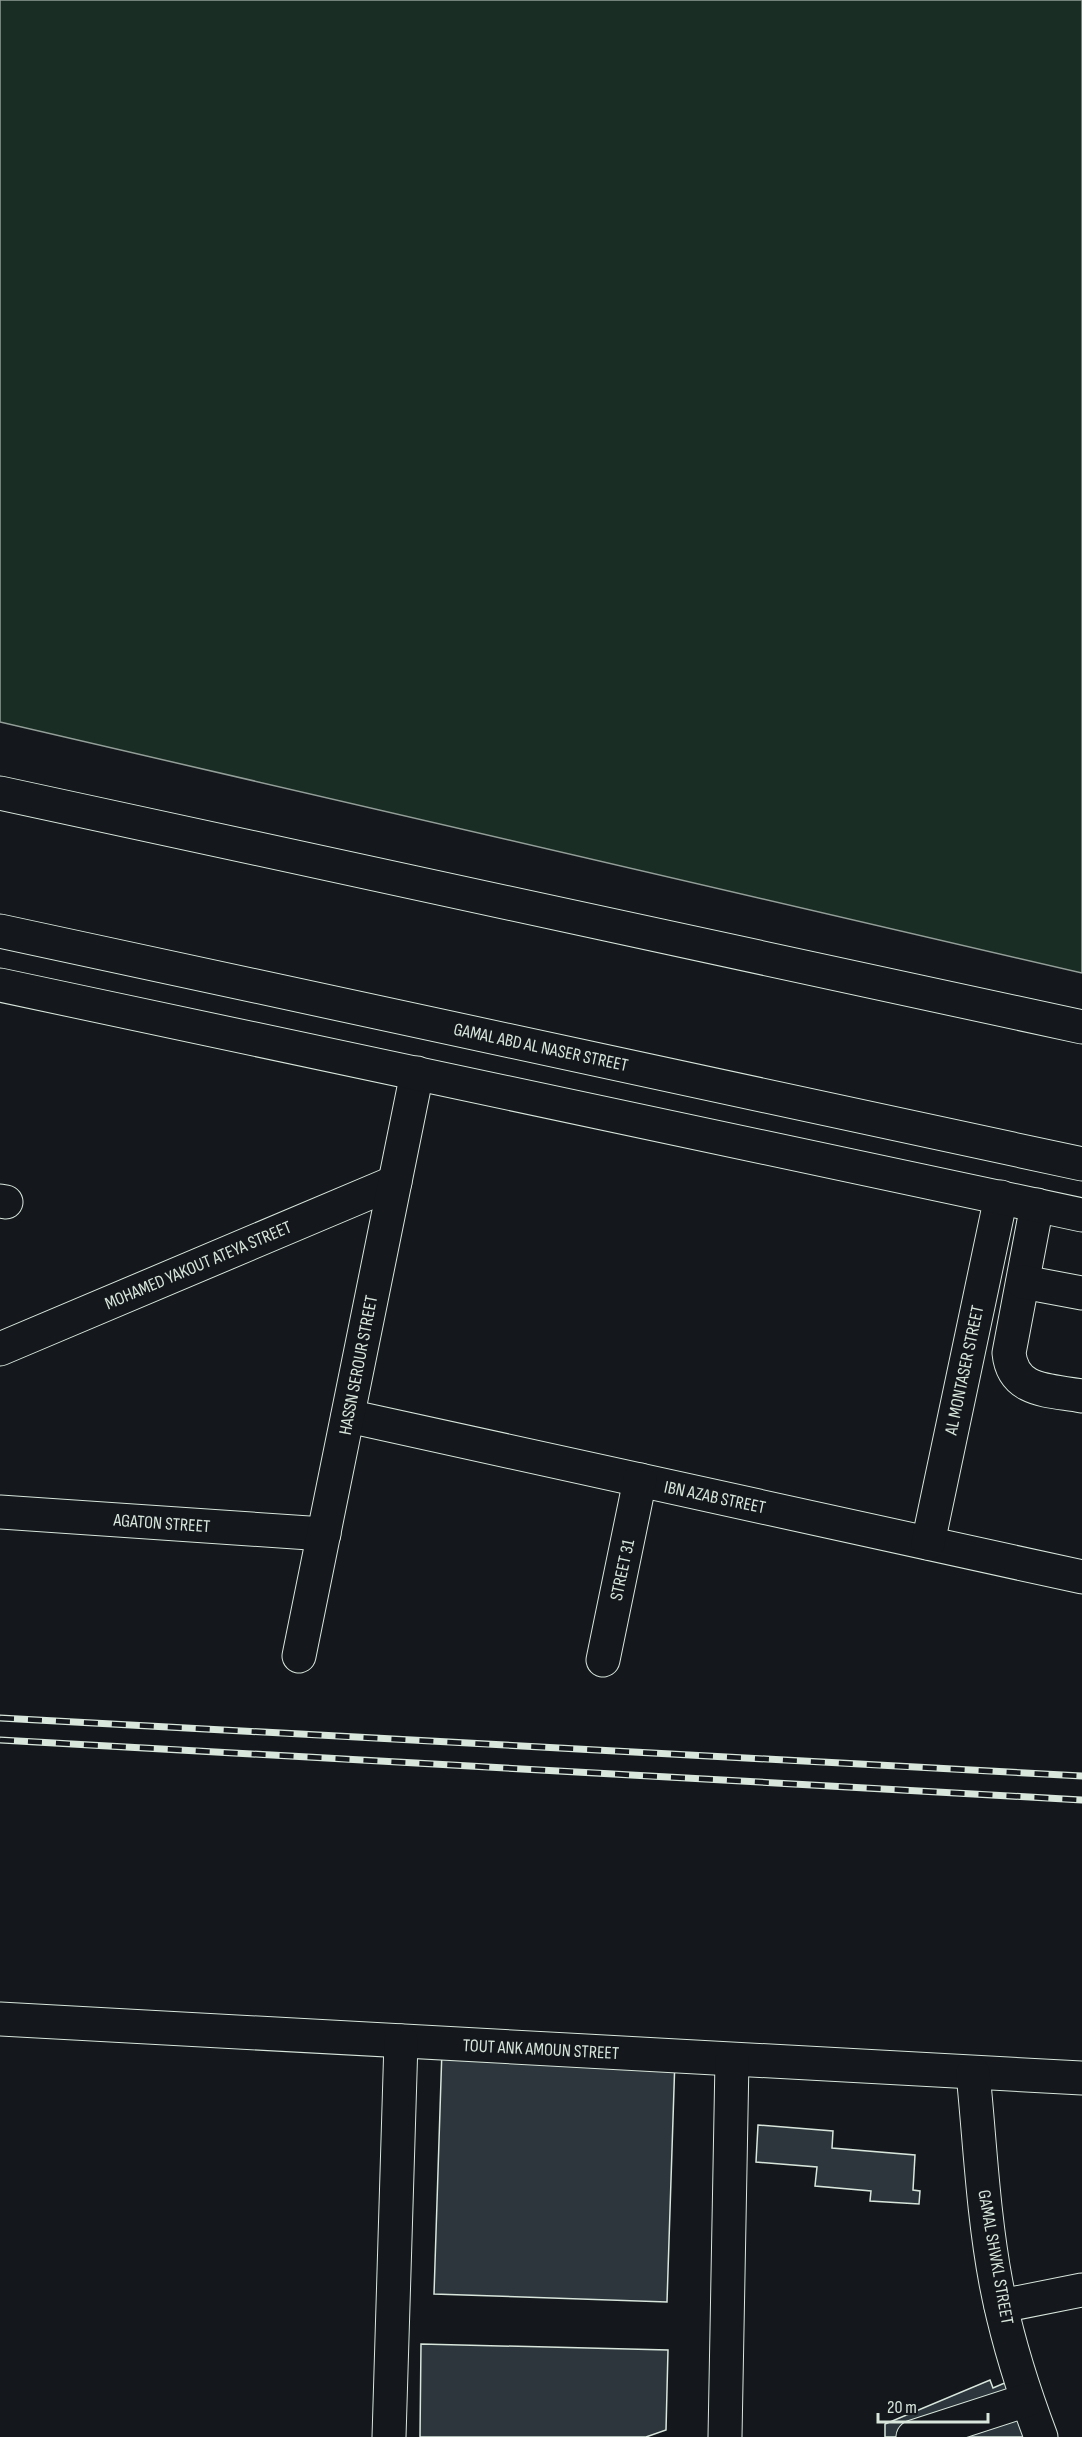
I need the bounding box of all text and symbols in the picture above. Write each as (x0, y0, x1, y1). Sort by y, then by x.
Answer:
street label: GAMAL ABD AL NASER STREET (452, 1019, 630, 1076)
street label: MOHAMED YAKOUT ATEYA STREET (102, 1217, 295, 1314)
street label: HASSN SEROUR STREET (335, 1294, 382, 1437)
street label: AL MONTASER STREET (940, 1303, 988, 1438)
street label: IBN AZAB STREET (662, 1477, 767, 1518)
street label: AGATON STREET (112, 1510, 211, 1537)
street label: STREET 31 (606, 1537, 639, 1603)
street label: TOUT ANK AMOUN STREET (462, 2035, 620, 2064)
street label: GAMAL SHWKL STREET (973, 2188, 1018, 2326)
scale bar (878, 2386, 988, 2424)
text: 20 m (887, 2397, 917, 2418)

